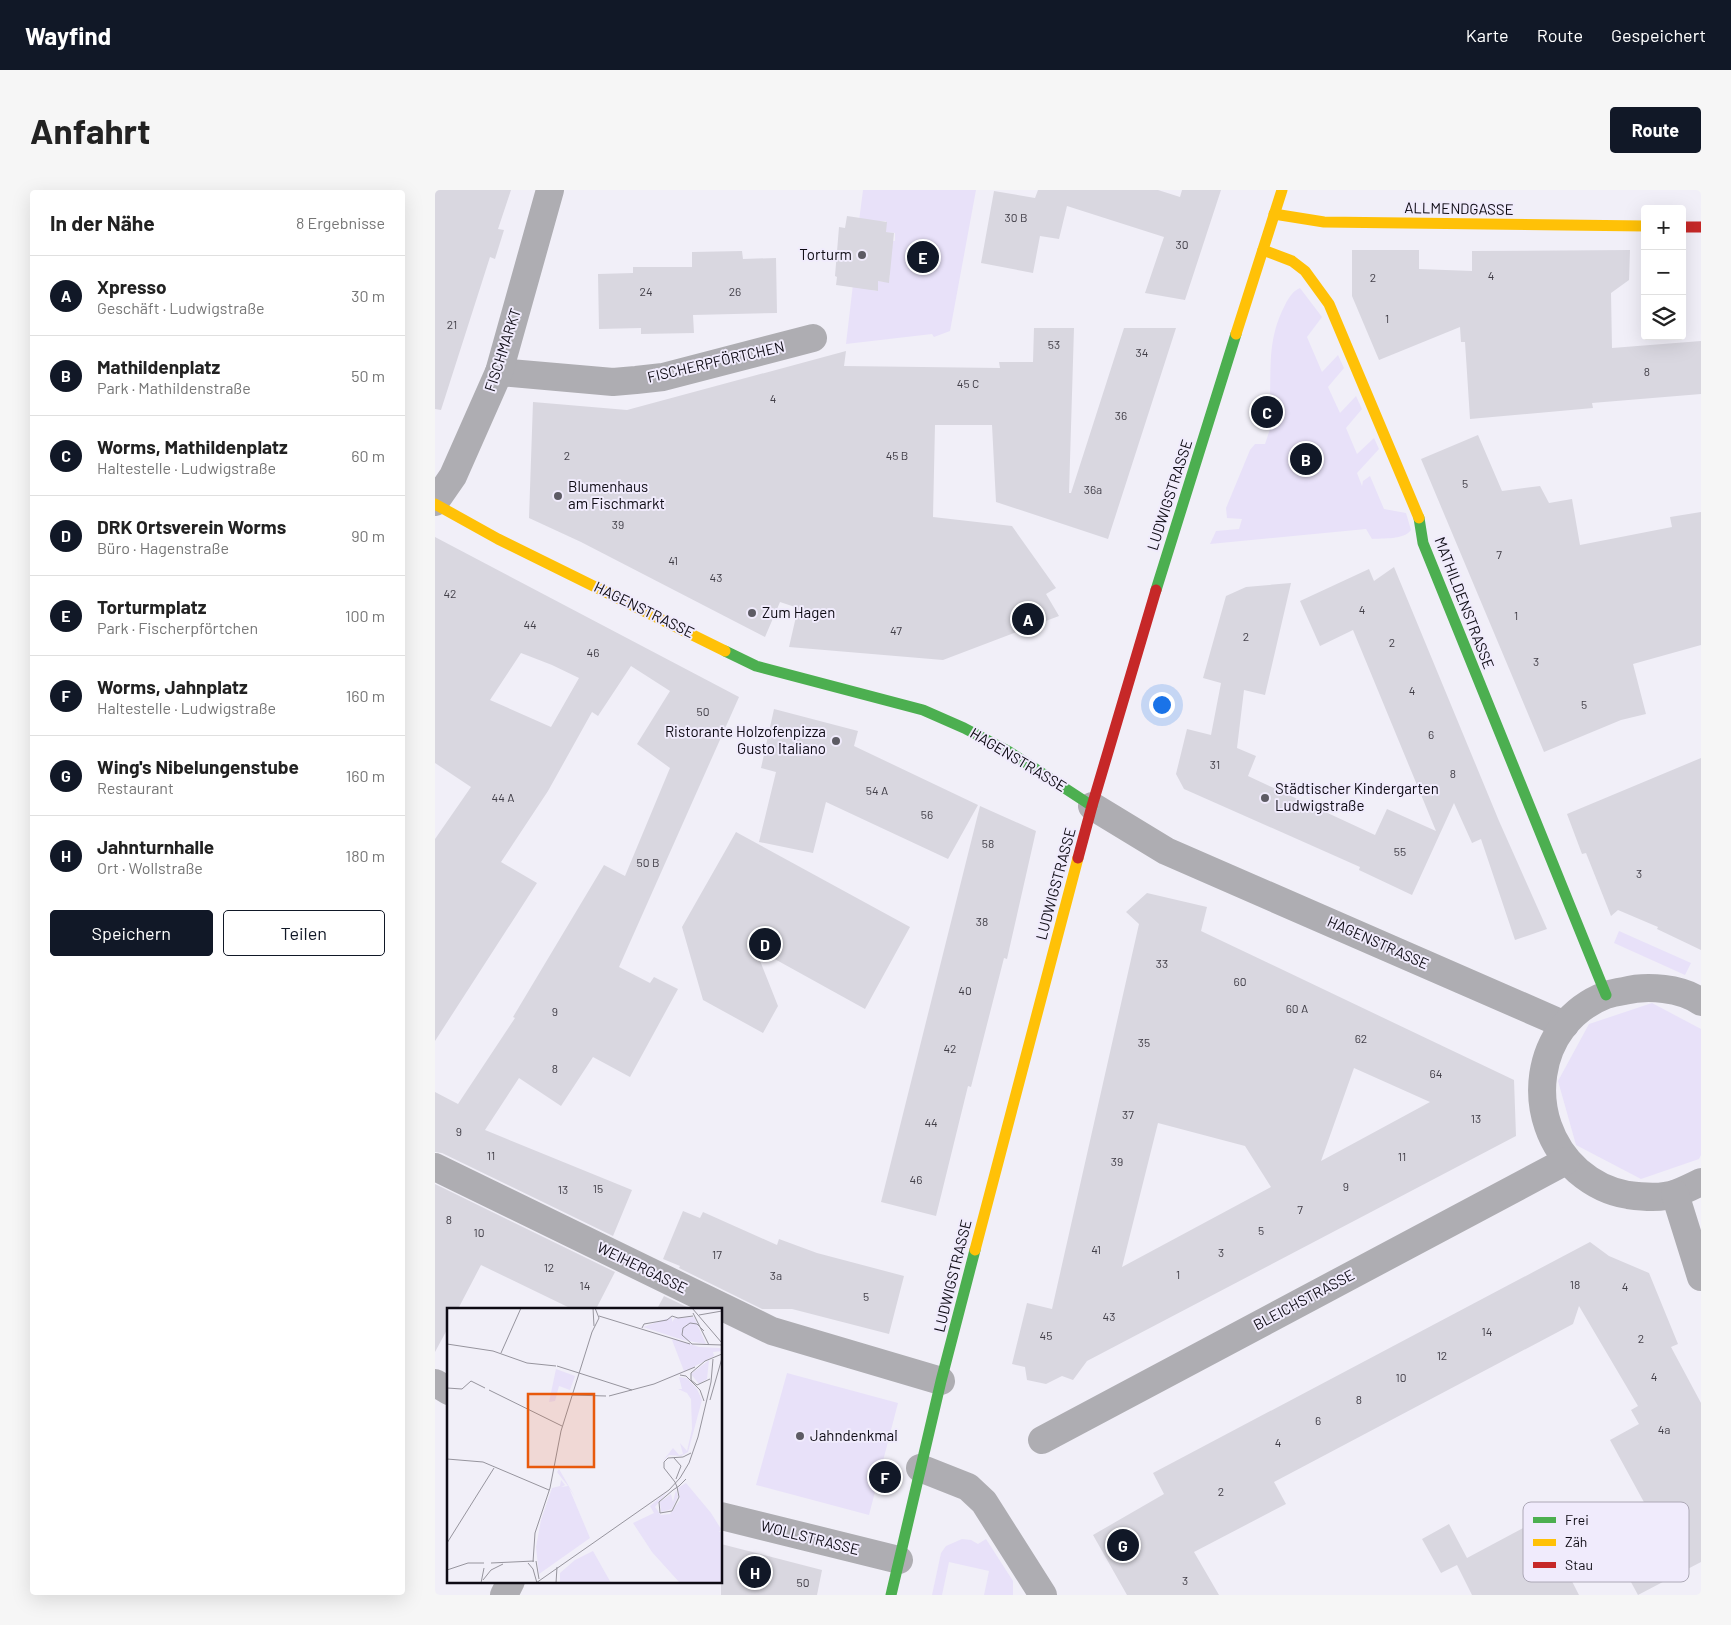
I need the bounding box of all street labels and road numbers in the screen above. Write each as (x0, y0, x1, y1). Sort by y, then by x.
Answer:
street label: ALLMENDGASSE (1404, 198, 1514, 218)
street label: FISCHMARKT (480, 306, 524, 394)
street label: FISCHERPFÖRTCHEN (645, 336, 786, 386)
street label: LUDWIGSTRASSE (1143, 437, 1195, 552)
street label: MATHILDENSTRASSE (1431, 534, 1498, 671)
street label: HAGENSTRASSE (591, 577, 697, 641)
street label: HAGENSTRASSE (967, 723, 1070, 795)
street label: LUDWIGSTRASSE (1031, 826, 1079, 942)
street label: HAGENSTRASSE (1325, 912, 1432, 973)
street label: LUDWIGSTRASSE (929, 1218, 975, 1334)
street label: WEIHERGASSE (594, 1237, 691, 1297)
street label: BLEICHSTRASSE (1250, 1265, 1357, 1333)
street label: WOLLSTRASSE (759, 1516, 861, 1558)

